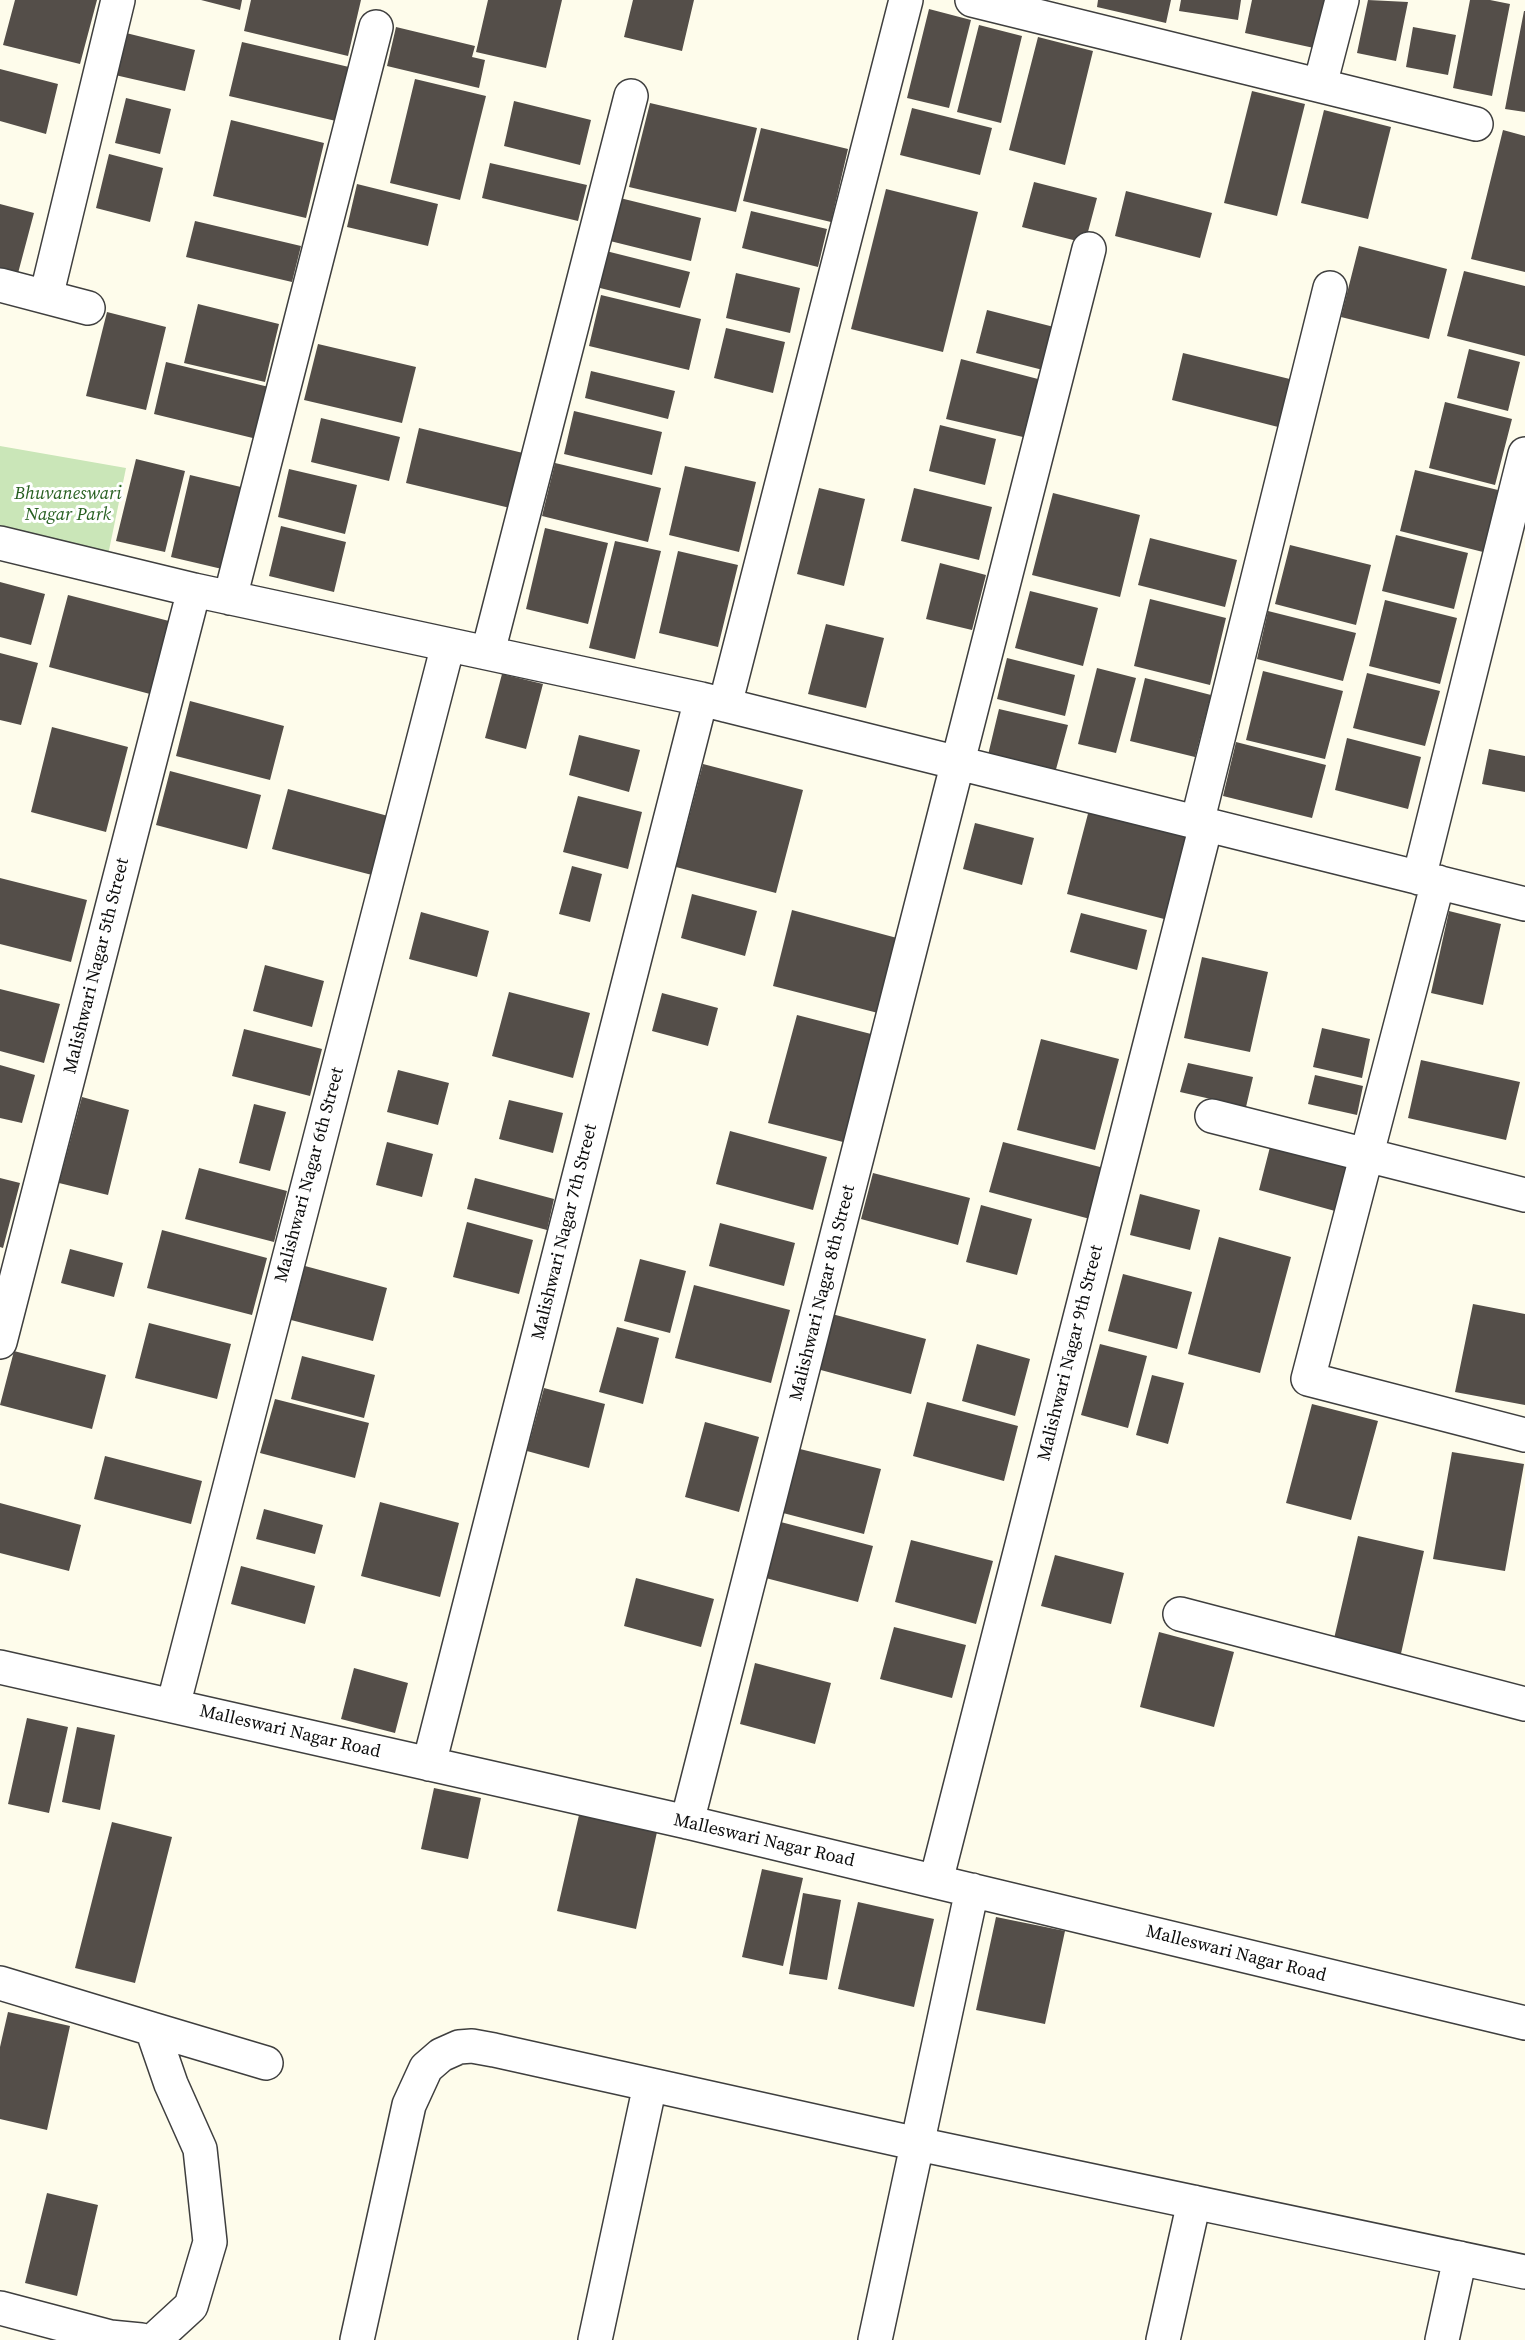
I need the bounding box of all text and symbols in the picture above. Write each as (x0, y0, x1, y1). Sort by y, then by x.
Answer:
park label: Bhuvaneswari Nagar Park (14, 483, 122, 526)
street label: Malishwari Nagar 5th Street (60, 856, 134, 1076)
street label: Malishwari Nagar 6th Street (271, 1065, 349, 1285)
street label: Malishwari Nagar 7th Street (528, 1122, 602, 1342)
street label: Malishwari Nagar 8th Street (786, 1183, 860, 1403)
street label: Malishwari Nagar 9th Street (1034, 1243, 1108, 1463)
street label: Malleswari Nagar Road (197, 1701, 383, 1763)
street label: Malleswari Nagar Road (671, 1810, 857, 1872)
street label: Malleswari Nagar Road (1144, 1921, 1328, 1987)

